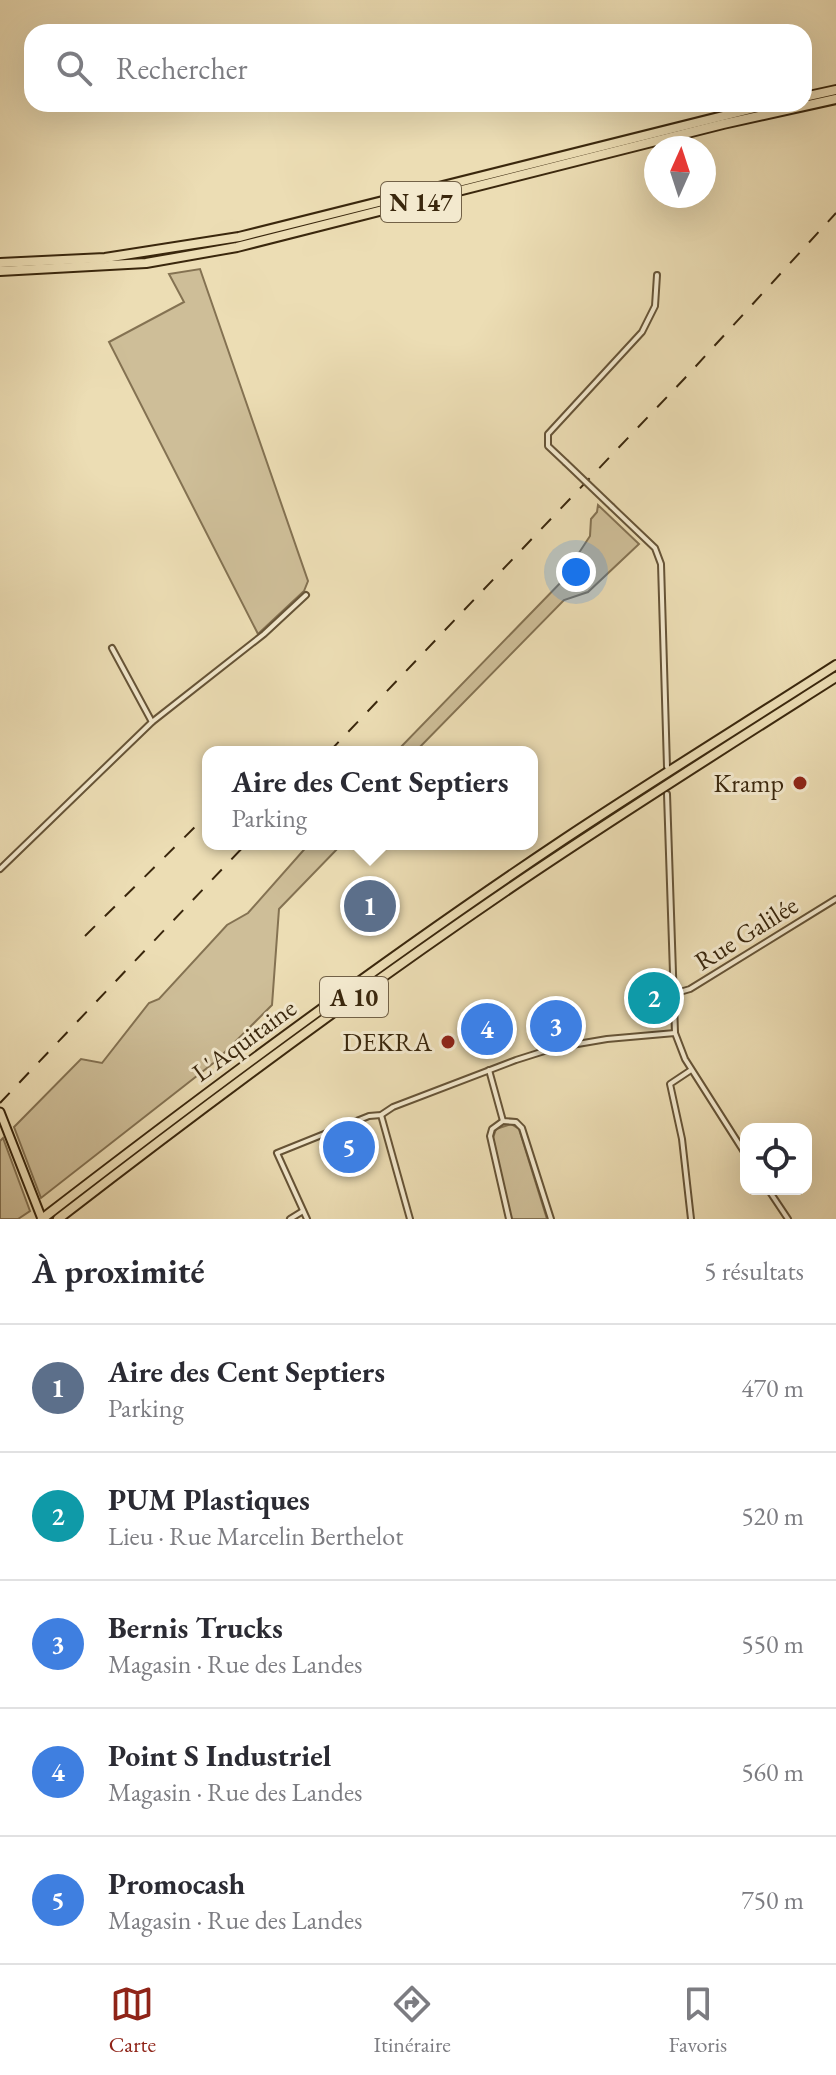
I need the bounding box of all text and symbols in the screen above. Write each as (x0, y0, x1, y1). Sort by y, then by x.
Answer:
search box (24, 24, 812, 112)
icon: search (52, 46, 96, 90)
text: Rechercher (116, 49, 248, 88)
north arrow (644, 136, 716, 208)
road number: N 147 (381, 182, 461, 222)
your location (556, 552, 596, 592)
popup (202, 746, 538, 850)
text: Aire des Cent Septiers (231, 762, 509, 801)
place label: Kramp (714, 766, 784, 800)
marker: Kramp (791, 774, 809, 792)
text: Parking (231, 801, 307, 835)
pin: 1 (344, 876, 396, 936)
street label: Rue Galilée (688, 888, 804, 978)
pin: 2 (628, 968, 680, 1028)
road number: A 10 (320, 977, 388, 1017)
street label: L'Aquitaine (185, 991, 303, 1089)
pin: 3 (530, 996, 582, 1056)
pin: 4 (461, 999, 513, 1059)
place label: DEKRA (342, 1025, 433, 1059)
marker: DEKRA (439, 1033, 457, 1051)
pin: 5 (323, 1117, 375, 1177)
map controls (740, 1123, 812, 1195)
button: locate (740, 1123, 812, 1195)
text: À proximité (32, 1249, 205, 1293)
text: 5 résultats (704, 1254, 804, 1288)
text: Aire des Cent Septiers (108, 1352, 385, 1391)
text: 1 (51, 1371, 65, 1405)
text: 470 m (741, 1371, 804, 1405)
text: Parking (108, 1391, 184, 1425)
text: PUM Plastiques (108, 1480, 310, 1519)
text: 2 (51, 1499, 65, 1533)
text: 520 m (741, 1499, 804, 1533)
text: Lieu · Rue Marcelin Berthelot (108, 1519, 403, 1553)
text: Bernis Trucks (108, 1608, 283, 1647)
text: 3 (51, 1627, 65, 1661)
text: 550 m (741, 1627, 804, 1661)
text: Magasin · Rue des Landes (108, 1647, 363, 1681)
text: Point S Industriel (108, 1736, 331, 1775)
text: 4 (51, 1755, 65, 1789)
text: 560 m (741, 1755, 804, 1789)
text: Magasin · Rue des Landes (108, 1775, 363, 1809)
text: Promocash (108, 1864, 245, 1903)
text: 5 (51, 1883, 65, 1917)
text: 750 m (741, 1883, 804, 1917)
text: Magasin · Rue des Landes (108, 1903, 363, 1937)
tab: Carte (109, 1982, 156, 2059)
tab: Itinéraire (374, 1982, 451, 2059)
tab: Favoris (668, 1982, 727, 2059)

